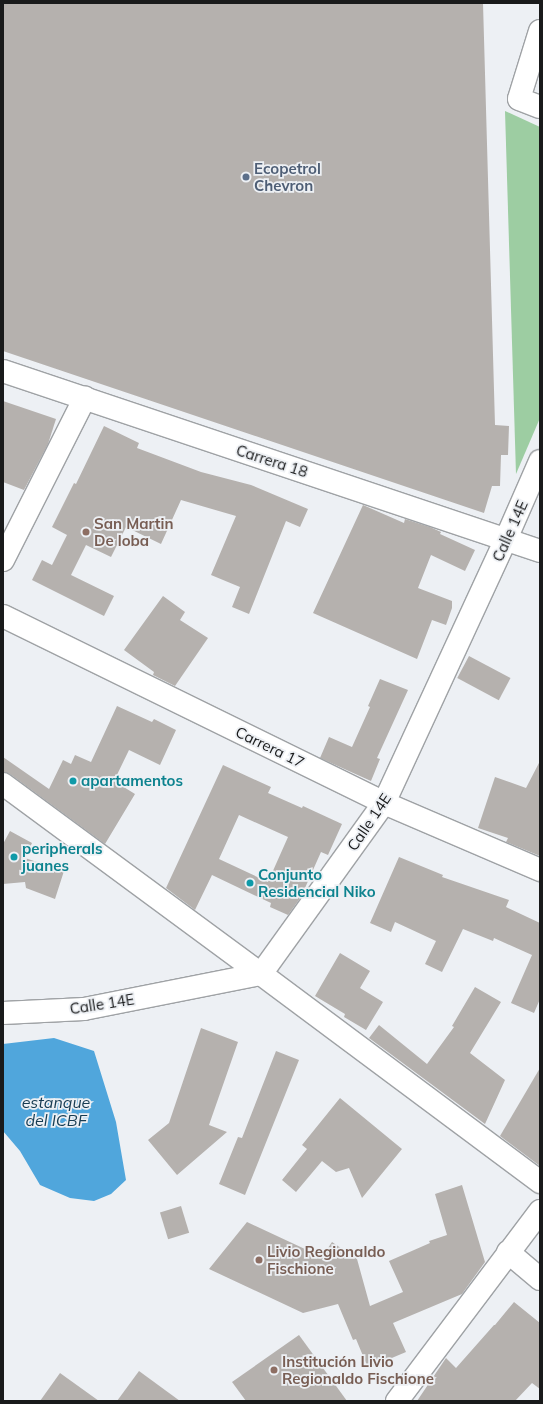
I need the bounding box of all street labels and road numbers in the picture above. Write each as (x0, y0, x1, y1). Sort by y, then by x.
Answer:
street label: Carrera 18 (234, 441, 310, 481)
street label: Calle 14E (489, 498, 531, 564)
street label: Carrera 17 (233, 723, 307, 771)
street label: Calle 14E (343, 790, 395, 854)
street label: Calle 14E (68, 990, 136, 1018)

